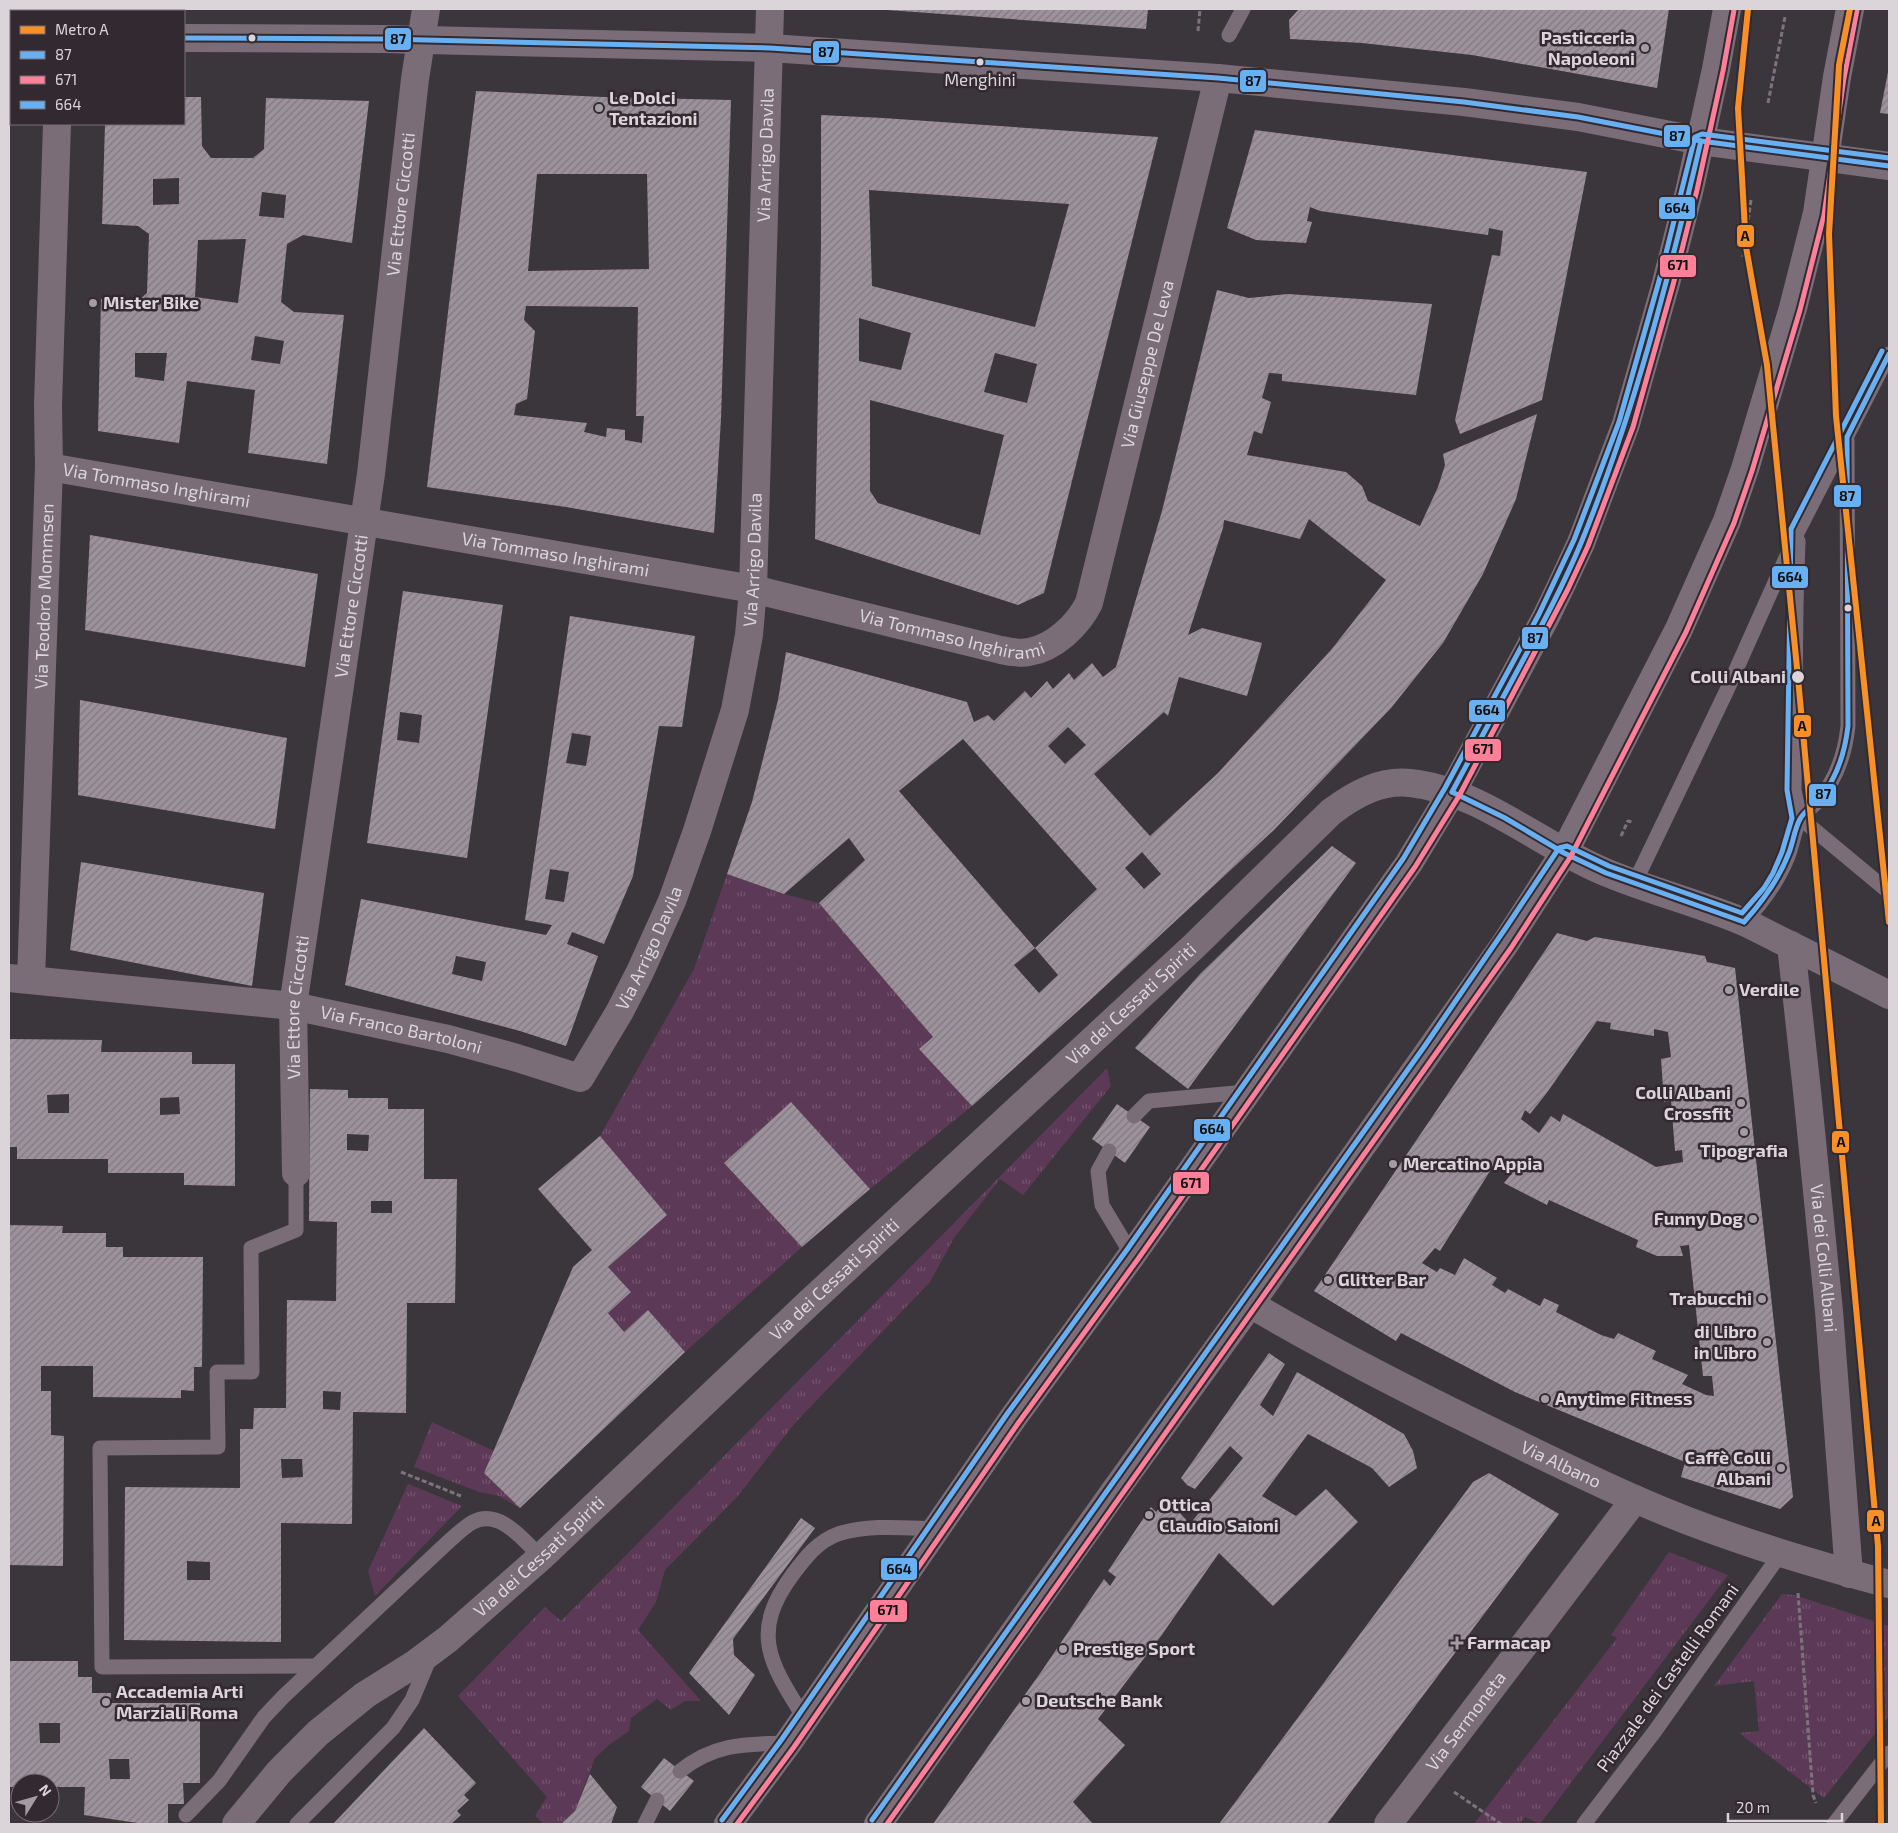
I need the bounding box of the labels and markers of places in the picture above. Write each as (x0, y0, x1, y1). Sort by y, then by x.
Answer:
place label: Pasticceria Napoleoni (1541, 26, 1635, 69)
unlabelled marker (247, 33, 257, 43)
marker: Pasticceria Napoleoni (1639, 42, 1651, 54)
marker: Menghini (975, 57, 985, 67)
place label: Menghini (944, 69, 1016, 90)
place label: Le Dolci Tentazioni (609, 86, 698, 129)
marker: Le Dolci Tentazioni (593, 102, 605, 114)
place label: Mister Bike (103, 291, 199, 313)
marker: Mister Bike (87, 297, 99, 309)
unlabelled marker (1843, 603, 1853, 613)
place label: Colli Albani (1690, 665, 1786, 687)
marker: Colli Albani (1790, 669, 1806, 685)
place label: Verdile (1739, 978, 1799, 1000)
marker: Verdile (1723, 984, 1735, 996)
place label: Colli Albani Crossfit (1635, 1081, 1732, 1124)
marker: Colli Albani Crossfit (1735, 1097, 1747, 1109)
marker: Tipografia (1738, 1126, 1750, 1138)
place label: Tipografia (1700, 1139, 1788, 1161)
place label: Mercatino Appia (1403, 1152, 1542, 1174)
marker: Mercatino Appia (1387, 1158, 1399, 1170)
place label: Funny Dog (1654, 1207, 1744, 1229)
marker: Funny Dog (1747, 1213, 1759, 1225)
place label: Glitter Bar (1338, 1268, 1426, 1290)
marker: Glitter Bar (1322, 1274, 1334, 1286)
place label: Trabucchi (1669, 1287, 1752, 1309)
marker: Trabucchi (1756, 1293, 1768, 1305)
place label: di Libro in Libro (1694, 1320, 1757, 1363)
marker: di Libro in Libro (1761, 1336, 1773, 1348)
place label: Anytime Fitness (1555, 1387, 1692, 1409)
marker: Anytime Fitness (1539, 1393, 1551, 1405)
place label: Caffè Colli Albani (1685, 1446, 1771, 1489)
marker: Caffè Colli Albani (1775, 1462, 1787, 1474)
place label: Ottica Claudio Saioni (1159, 1493, 1279, 1536)
marker: Ottica Claudio Saioni (1143, 1509, 1155, 1521)
place label: Farmacap (1467, 1631, 1551, 1653)
place label: Prestige Sport (1073, 1637, 1196, 1659)
marker: Farmacap (1451, 1637, 1463, 1649)
marker: Prestige Sport (1057, 1643, 1069, 1655)
place label: Accademia Arti Marziali Roma (116, 1680, 243, 1723)
place label: Deutsche Bank (1036, 1689, 1163, 1711)
marker: Deutsche Bank (1020, 1695, 1032, 1707)
marker: Accademia Arti Marziali Roma (100, 1696, 112, 1708)

